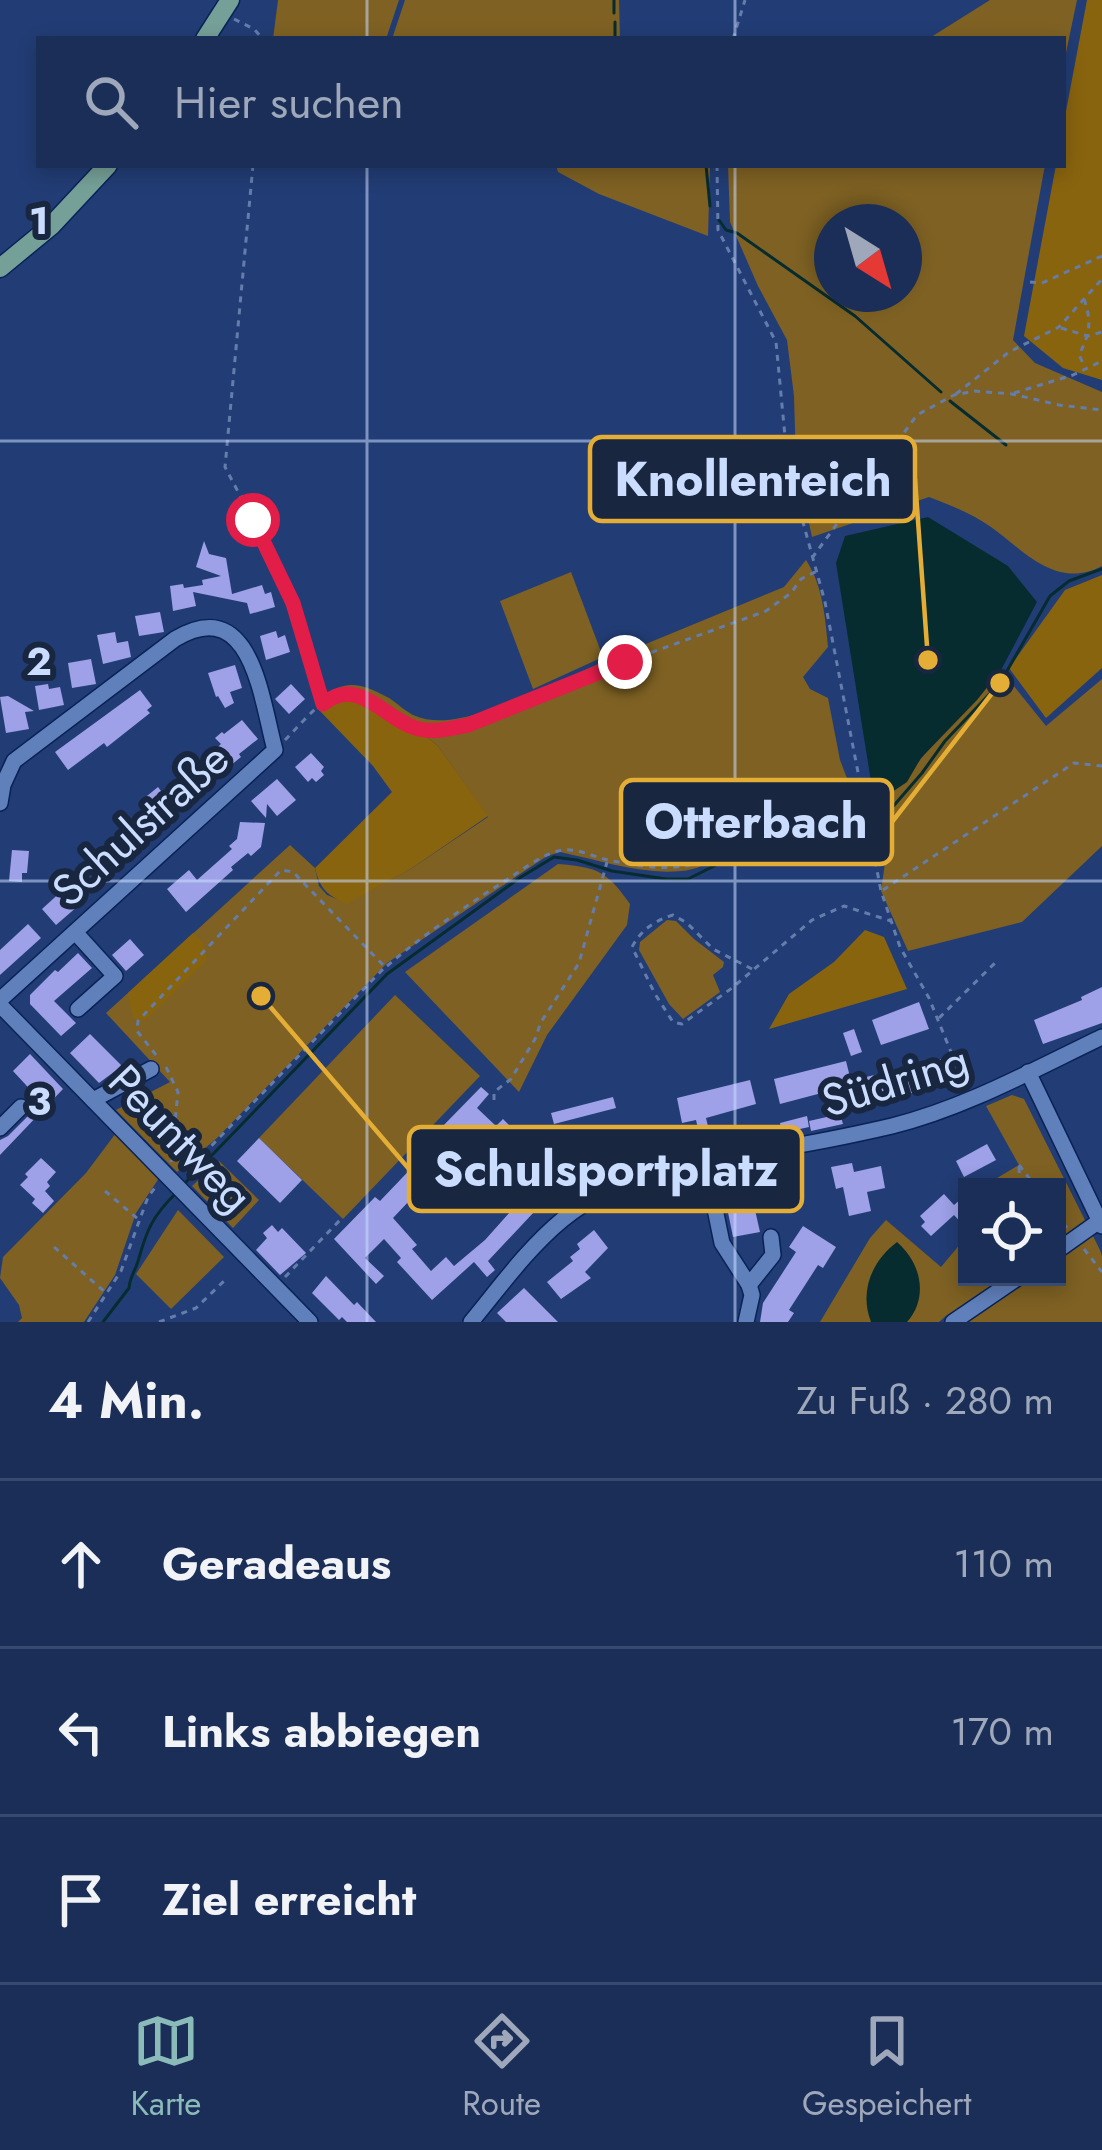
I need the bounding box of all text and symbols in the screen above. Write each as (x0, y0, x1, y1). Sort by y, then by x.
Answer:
search box (36, 36, 1066, 168)
icon: search (78, 69, 144, 135)
text: Hier suchen (174, 70, 404, 135)
text: 1 (29, 192, 49, 249)
north arrow (814, 204, 922, 312)
callout: Knollenteich (590, 437, 915, 521)
text: Knollenteich (614, 445, 892, 514)
route start (226, 493, 280, 547)
text: 2 (26, 633, 52, 690)
route end (598, 635, 652, 689)
street label: Schulstraße (37, 727, 243, 922)
callout: Otterbach (621, 780, 892, 864)
text: Otterbach (644, 787, 868, 856)
street label: Südring (814, 1027, 977, 1134)
street label: Peuntweg (94, 1050, 268, 1227)
text: 3 (27, 1073, 51, 1130)
callout: Schulsportplatz (409, 1127, 802, 1211)
text: Schulsportplatz (433, 1135, 779, 1204)
map controls (958, 1178, 1066, 1286)
button: locate (958, 1178, 1066, 1286)
text: 4 Min. (48, 1363, 204, 1437)
text: Zu Fuß · 280 m (796, 1372, 1054, 1429)
icon: ahead (48, 1531, 114, 1597)
text: Geradeaus (162, 1531, 391, 1596)
text: 110 m (953, 1535, 1054, 1592)
icon: left (48, 1699, 114, 1765)
text: Links abbiegen (162, 1699, 481, 1764)
text: 170 m (950, 1703, 1054, 1760)
icon: arrive (48, 1867, 114, 1933)
text: Ziel erreicht (162, 1867, 416, 1932)
tab: Karte (130, 2008, 201, 2127)
tab: Route (462, 2008, 541, 2127)
tab: Gespeichert (802, 2008, 971, 2127)

